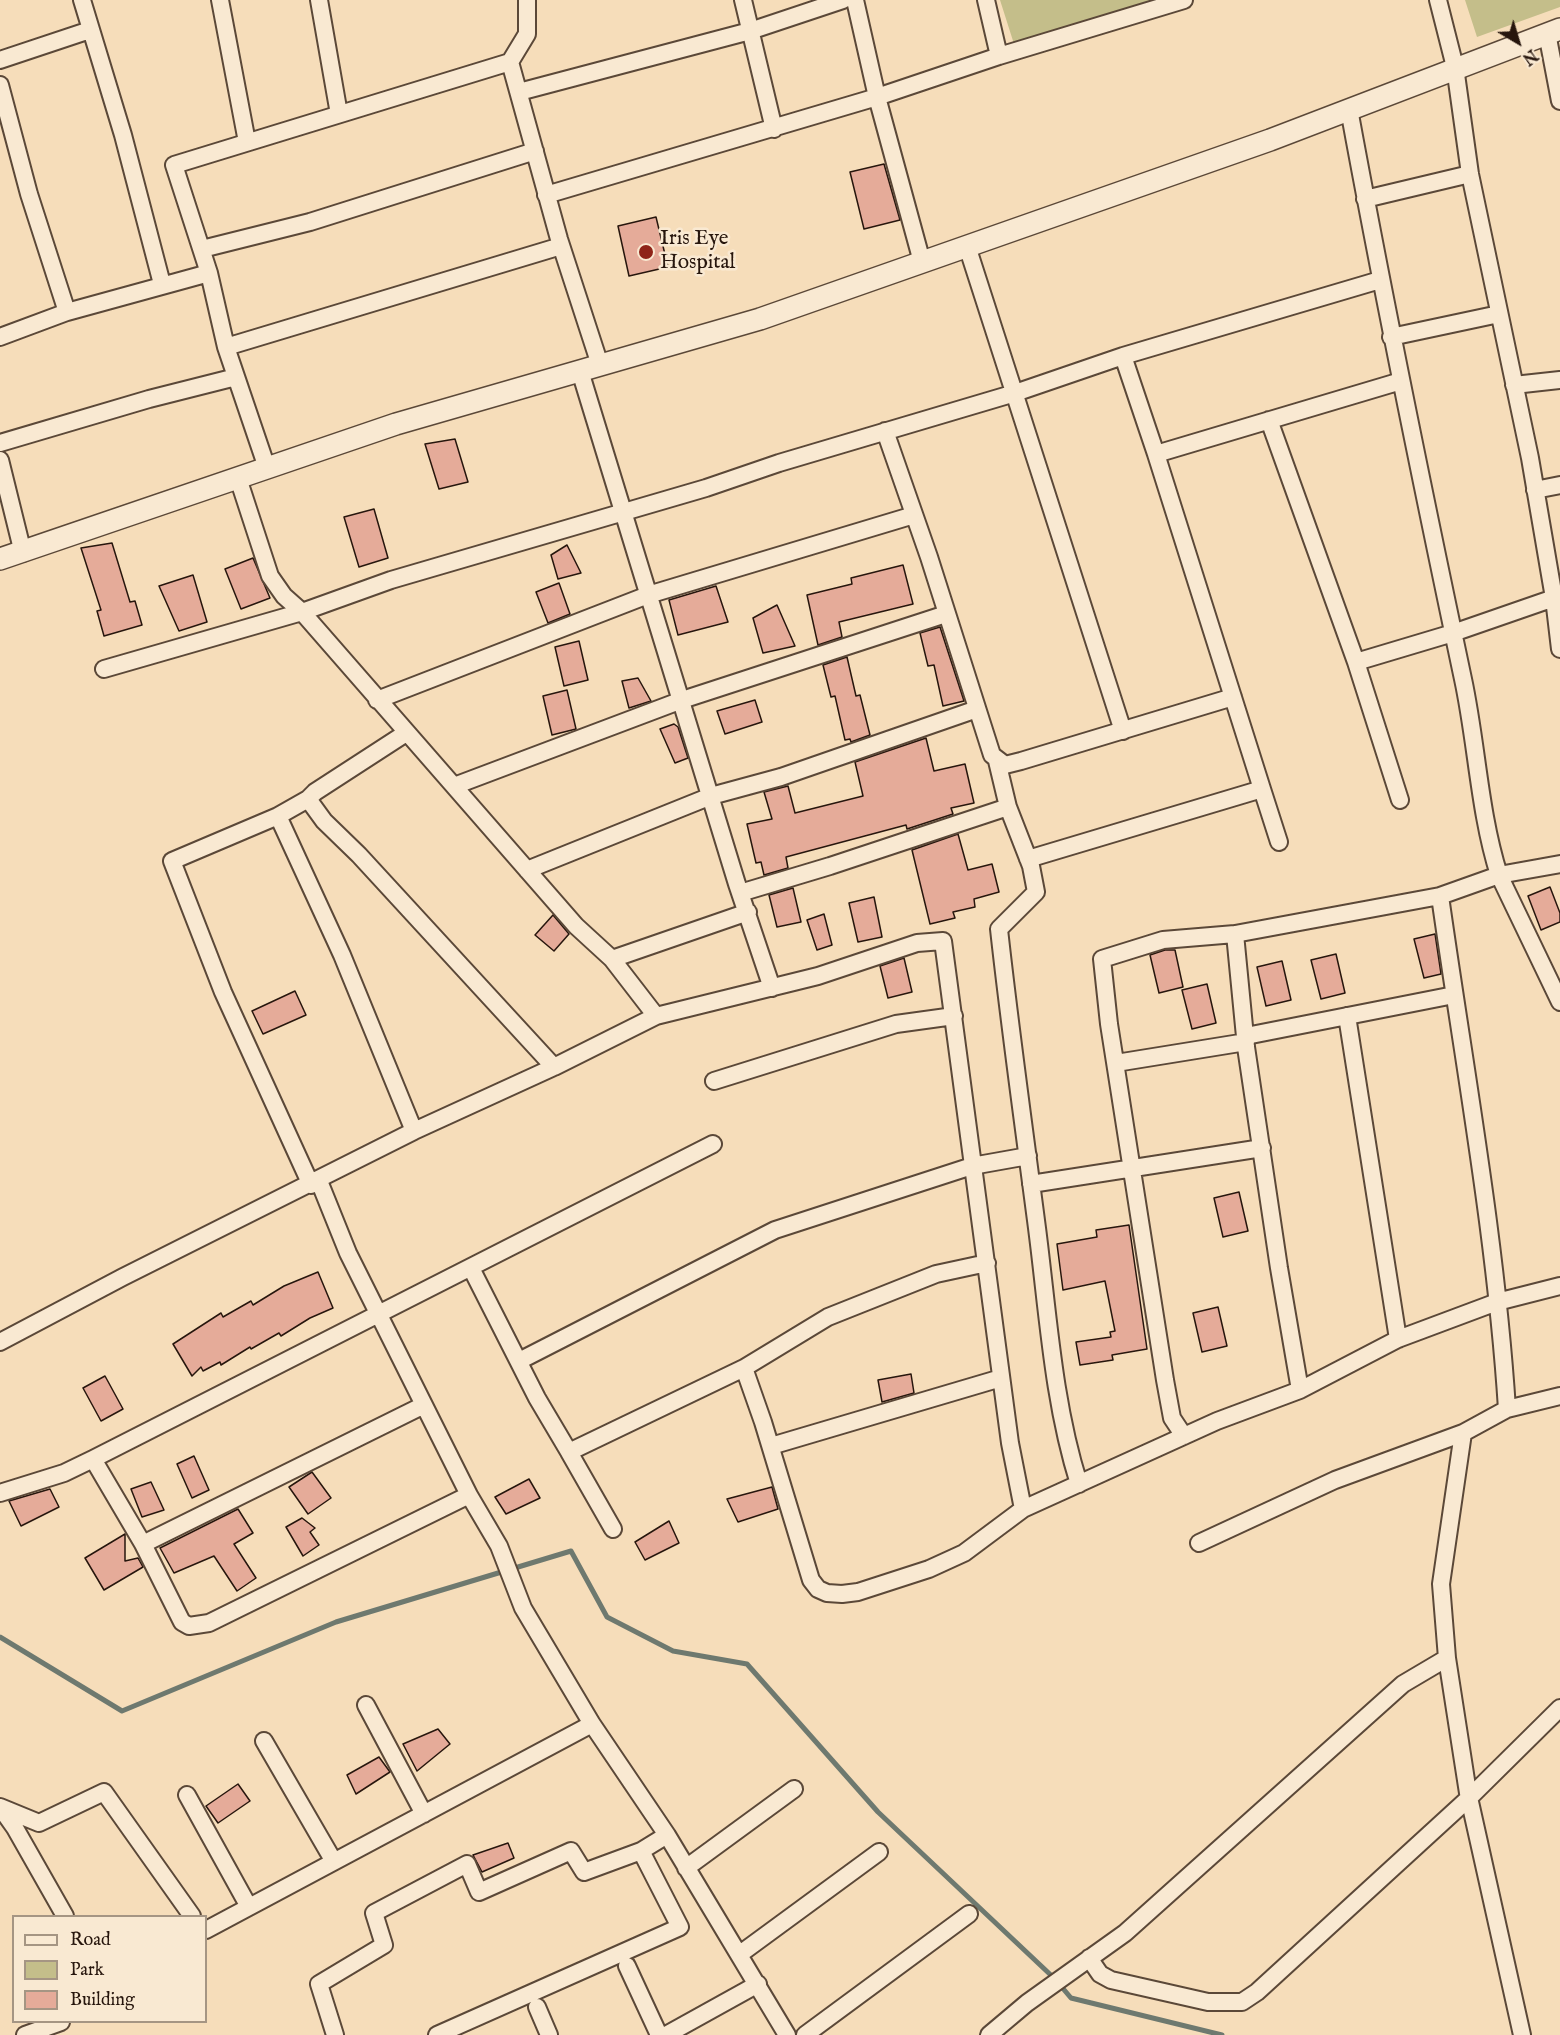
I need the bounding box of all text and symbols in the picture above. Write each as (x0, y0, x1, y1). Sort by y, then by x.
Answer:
north arrow (1488, 12, 1548, 72)
text: N (1517, 44, 1541, 68)
place label: Iris Eye Hospital (660, 227, 735, 277)
marker: Iris Eye Hospital (637, 243, 655, 261)
legend (12, 1915, 207, 2023)
text: Road (70, 1929, 111, 1952)
text: Park (70, 1959, 104, 1982)
text: Building (70, 1989, 135, 2012)

